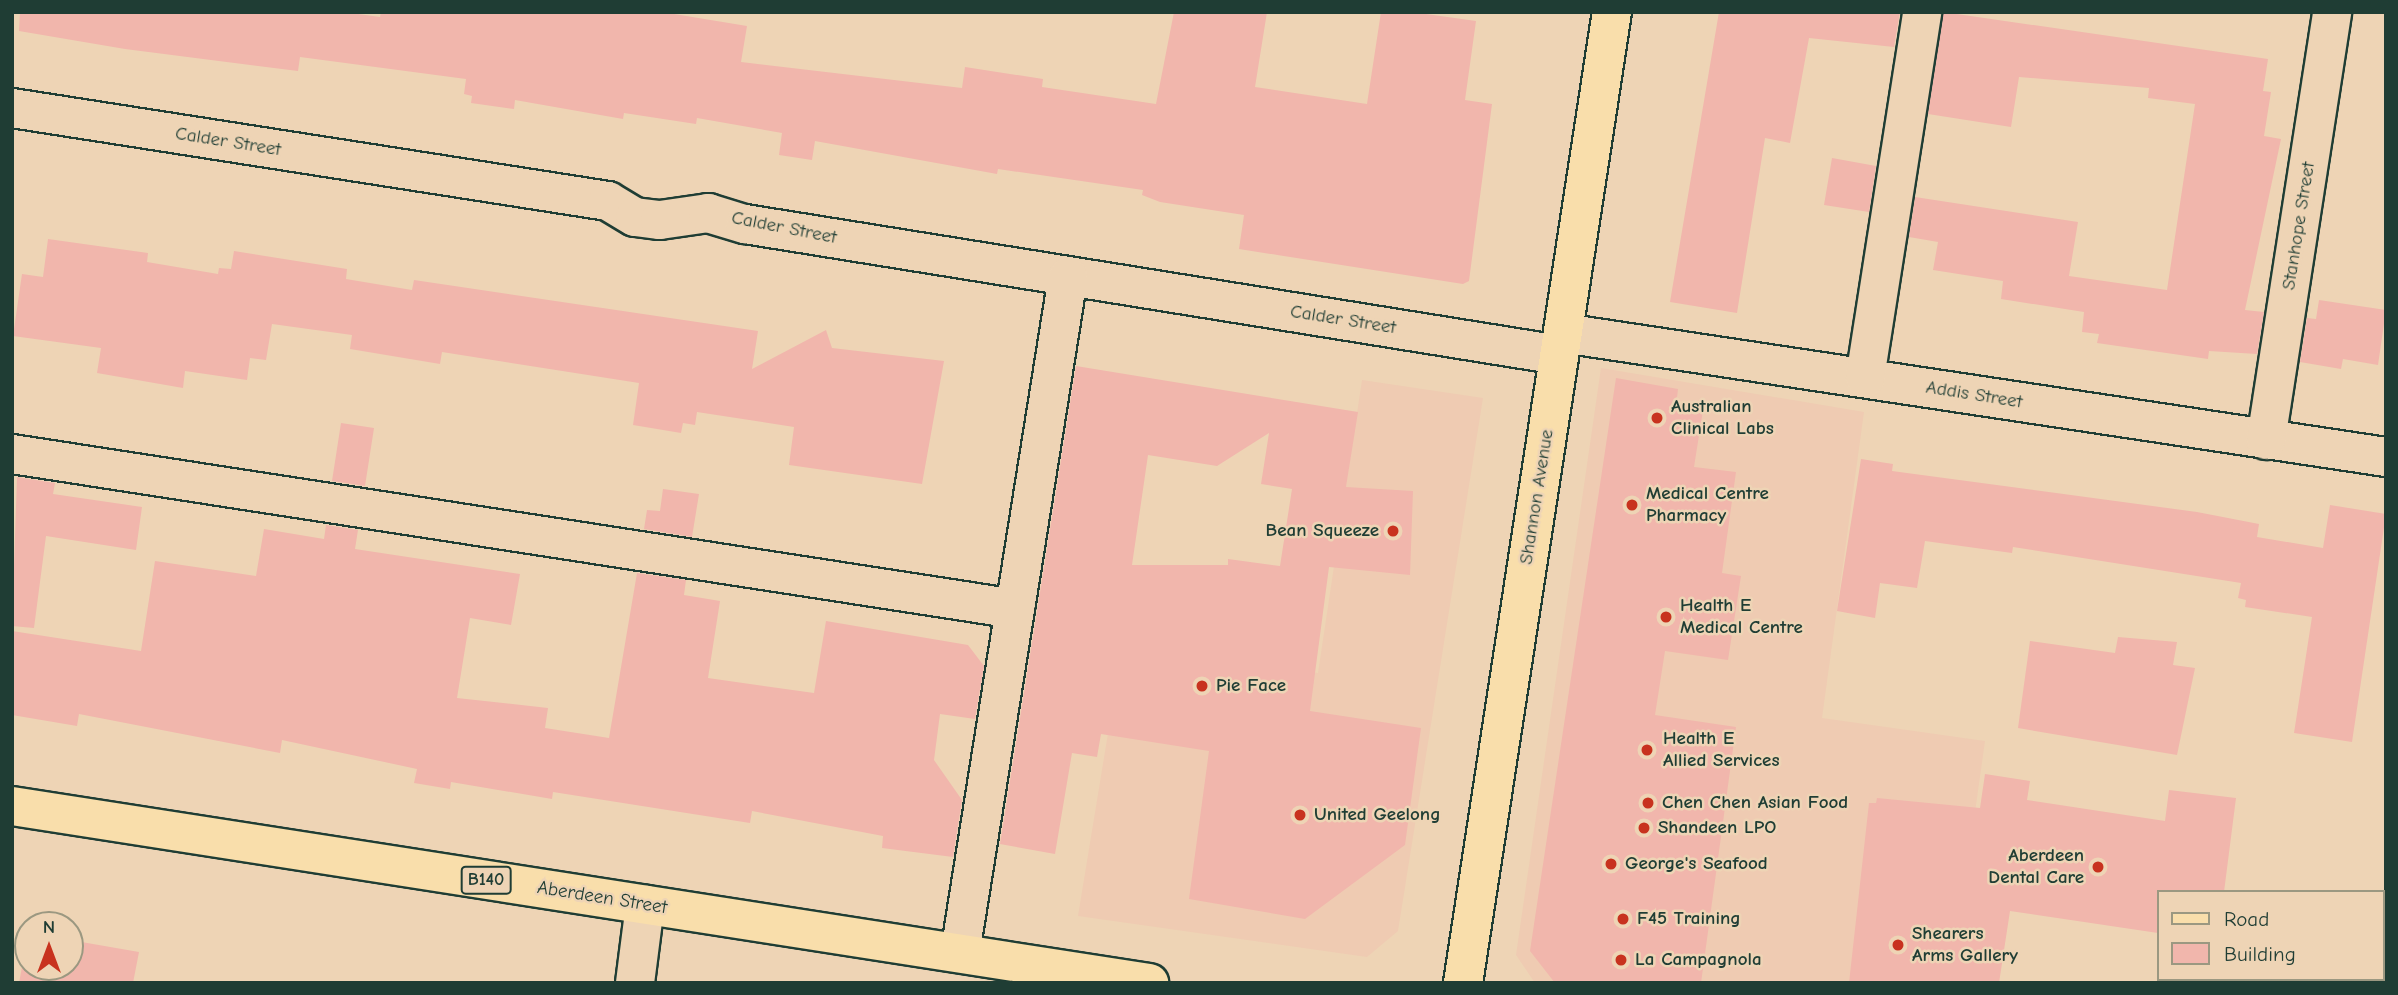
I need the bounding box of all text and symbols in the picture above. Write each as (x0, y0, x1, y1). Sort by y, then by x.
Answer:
street label: Calder Street (174, 122, 282, 162)
street label: Stanhope Street (2278, 160, 2320, 292)
street label: Calder Street (729, 207, 839, 249)
street label: Calder Street (1289, 300, 1397, 340)
street label: Addis Street (1924, 376, 2024, 414)
place label: Australian Clinical Labs (1671, 396, 1774, 440)
marker: Australian Clinical Labs (1649, 410, 1665, 426)
street label: Shannon Avenue (1515, 428, 1559, 566)
place label: Medical Centre Pharmacy (1646, 483, 1769, 527)
marker: Medical Centre Pharmacy (1624, 497, 1640, 513)
place label: Bean Squeeze (1266, 520, 1379, 542)
marker: Bean Squeeze (1385, 523, 1401, 539)
place label: Health E Medical Centre (1680, 595, 1803, 639)
marker: Health E Medical Centre (1658, 609, 1674, 625)
place label: Pie Face (1216, 675, 1286, 697)
marker: Pie Face (1194, 678, 1210, 694)
place label: Health E Allied Services (1663, 728, 1779, 772)
marker: Health E Allied Services (1637, 740, 1657, 760)
place label: Chen Chen Asian Food (1662, 792, 1848, 814)
marker: Chen Chen Asian Food (1640, 795, 1656, 811)
place label: United Geelong (1314, 804, 1441, 826)
marker: United Geelong (1292, 807, 1308, 823)
place label: Shandeen LPO (1658, 817, 1776, 839)
marker: Shandeen LPO (1636, 820, 1652, 836)
place label: Aberdeen Dental Care (1988, 845, 2084, 889)
place label: George's Seafood (1625, 853, 1768, 875)
marker: George's Seafood (1603, 856, 1619, 872)
marker: Aberdeen Dental Care (2090, 859, 2106, 875)
road number: B140 (460, 866, 512, 894)
street label: Aberdeen Street (535, 876, 669, 920)
legend (2156, 890, 2384, 981)
text: Road (2224, 907, 2269, 931)
place label: F45 Training (1637, 908, 1741, 930)
north arrow (14, 911, 84, 981)
marker: F45 Training (1615, 911, 1631, 927)
text: N (43, 916, 55, 938)
place label: Shearers Arms Gallery (1912, 923, 2018, 967)
marker: Shearers Arms Gallery (1890, 937, 1906, 953)
text: Building (2224, 942, 2296, 966)
place label: La Campagnola (1635, 949, 1762, 971)
marker: La Campagnola (1613, 952, 1629, 968)

